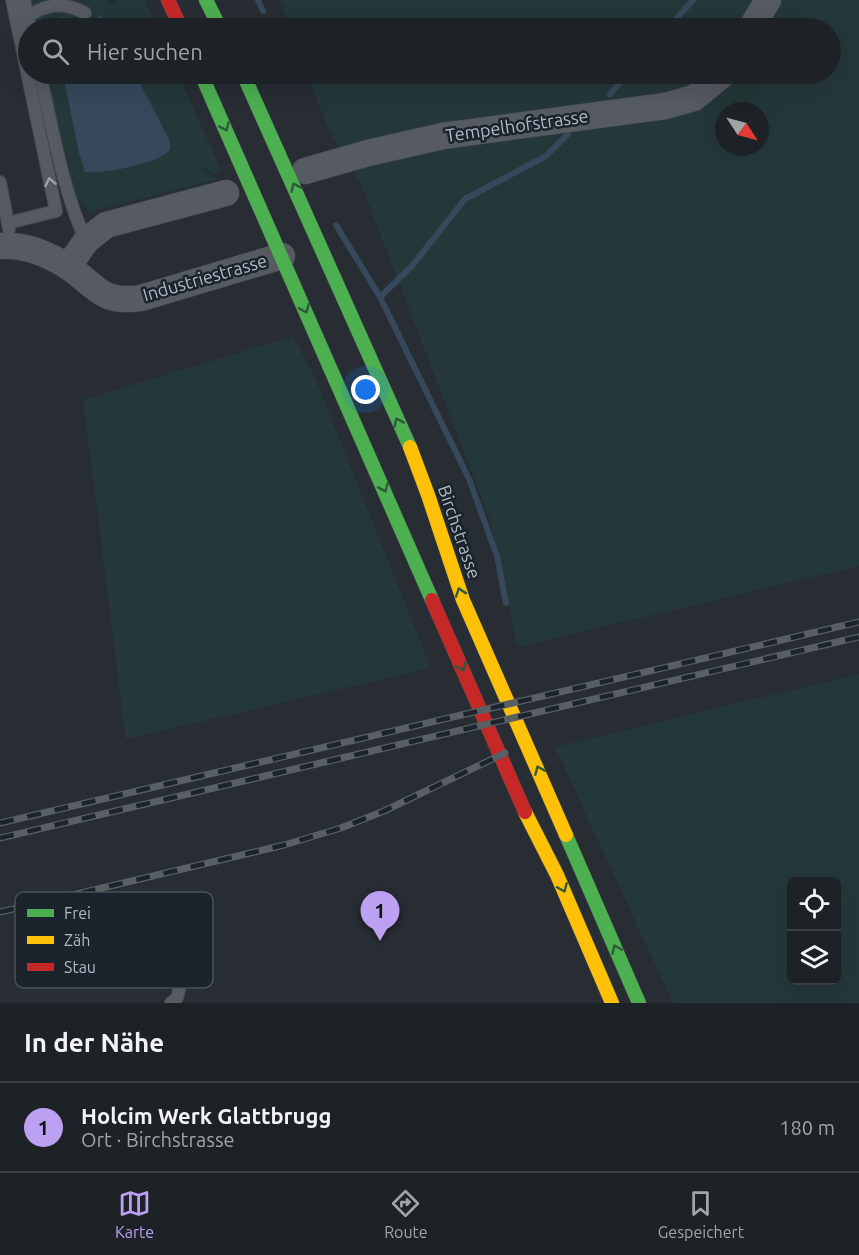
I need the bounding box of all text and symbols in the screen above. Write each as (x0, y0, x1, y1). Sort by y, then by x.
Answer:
search box (18, 18, 841, 84)
icon: search (39, 35, 72, 68)
text: Hier suchen (87, 39, 203, 64)
north arrow (715, 102, 769, 156)
street label: Tempelhofstrasse (444, 105, 590, 145)
one-way arrow (218, 120, 230, 131)
one-way arrow (44, 177, 57, 187)
one-way arrow (290, 182, 302, 193)
street label: Industriestrasse (140, 250, 269, 304)
one-way arrow (298, 303, 310, 314)
your location (351, 375, 380, 404)
one-way arrow (393, 417, 405, 428)
one-way arrow (376, 482, 388, 493)
street label: Birchstrasse (435, 482, 485, 581)
one-way arrow (455, 587, 468, 598)
one-way arrow (455, 660, 467, 671)
one-way arrow (534, 766, 546, 777)
map controls (787, 877, 841, 985)
button: locate (787, 877, 841, 931)
one-way arrow (556, 881, 568, 892)
legend (15, 892, 213, 988)
pin: 1 (360, 892, 400, 941)
text: Frei (64, 904, 91, 922)
text: Zäh (64, 931, 90, 949)
button: layers (787, 931, 841, 985)
one-way arrow (611, 945, 623, 956)
text: Stau (64, 958, 96, 976)
text: In der Nähe (24, 1028, 164, 1057)
text: Holcim Werk Glattbrugg (81, 1103, 331, 1128)
text: 1 (38, 1116, 49, 1139)
text: 180 m (779, 1116, 835, 1139)
text: Ort · Birchstrasse (81, 1128, 235, 1151)
tab: Karte (115, 1187, 154, 1241)
tab: Route (384, 1187, 428, 1241)
tab: Gespeichert (658, 1187, 744, 1241)

